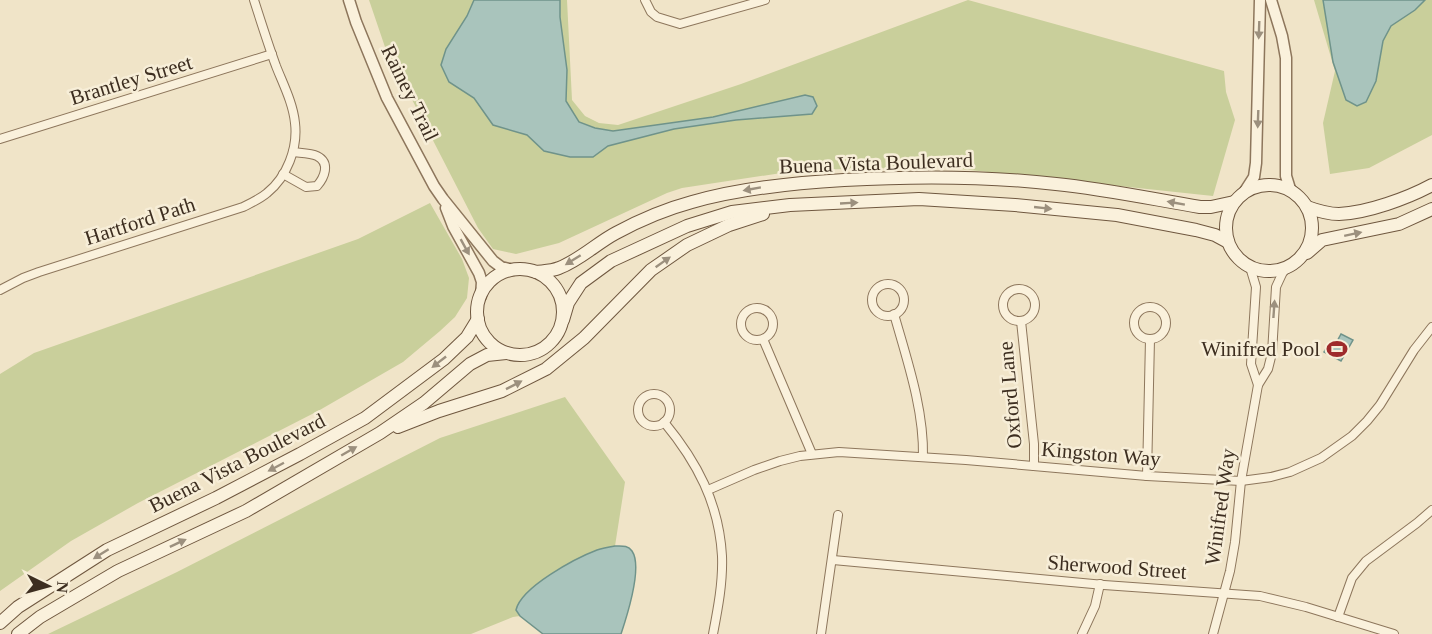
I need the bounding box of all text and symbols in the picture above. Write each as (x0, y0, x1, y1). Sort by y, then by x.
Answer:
one-way arrow (1254, 21, 1264, 40)
street label: Rainey Trail (376, 41, 444, 145)
street label: Brantley Street (67, 50, 195, 110)
one-way arrow (1253, 109, 1262, 128)
street label: Buena Vista Boulevard (778, 148, 974, 178)
one-way arrow (743, 185, 762, 194)
street label: Hartford Path (82, 192, 199, 250)
one-way arrow (839, 198, 858, 207)
one-way arrow (1166, 198, 1185, 207)
one-way arrow (1034, 203, 1053, 213)
one-way arrow (1344, 228, 1362, 238)
one-way arrow (460, 239, 470, 256)
one-way arrow (565, 255, 581, 266)
one-way arrow (655, 257, 671, 268)
one-way arrow (1270, 299, 1279, 318)
place label: Winifred Pool (1201, 337, 1320, 361)
sports icon: Winifred Pool (1325, 337, 1349, 361)
street label: Oxford Lane (993, 340, 1027, 450)
one-way arrow (432, 356, 448, 368)
one-way arrow (505, 380, 522, 390)
street label: Buena Vista Boulevard (145, 408, 329, 518)
street label: Kingston Way (1040, 437, 1162, 471)
one-way arrow (341, 446, 358, 456)
street label: Winifred Way (1200, 447, 1240, 567)
one-way arrow (267, 462, 284, 472)
one-way arrow (169, 538, 186, 547)
one-way arrow (93, 549, 109, 560)
street label: Sherwood Street (1047, 550, 1188, 584)
north arrow (18, 556, 78, 616)
text: N (53, 581, 71, 594)

